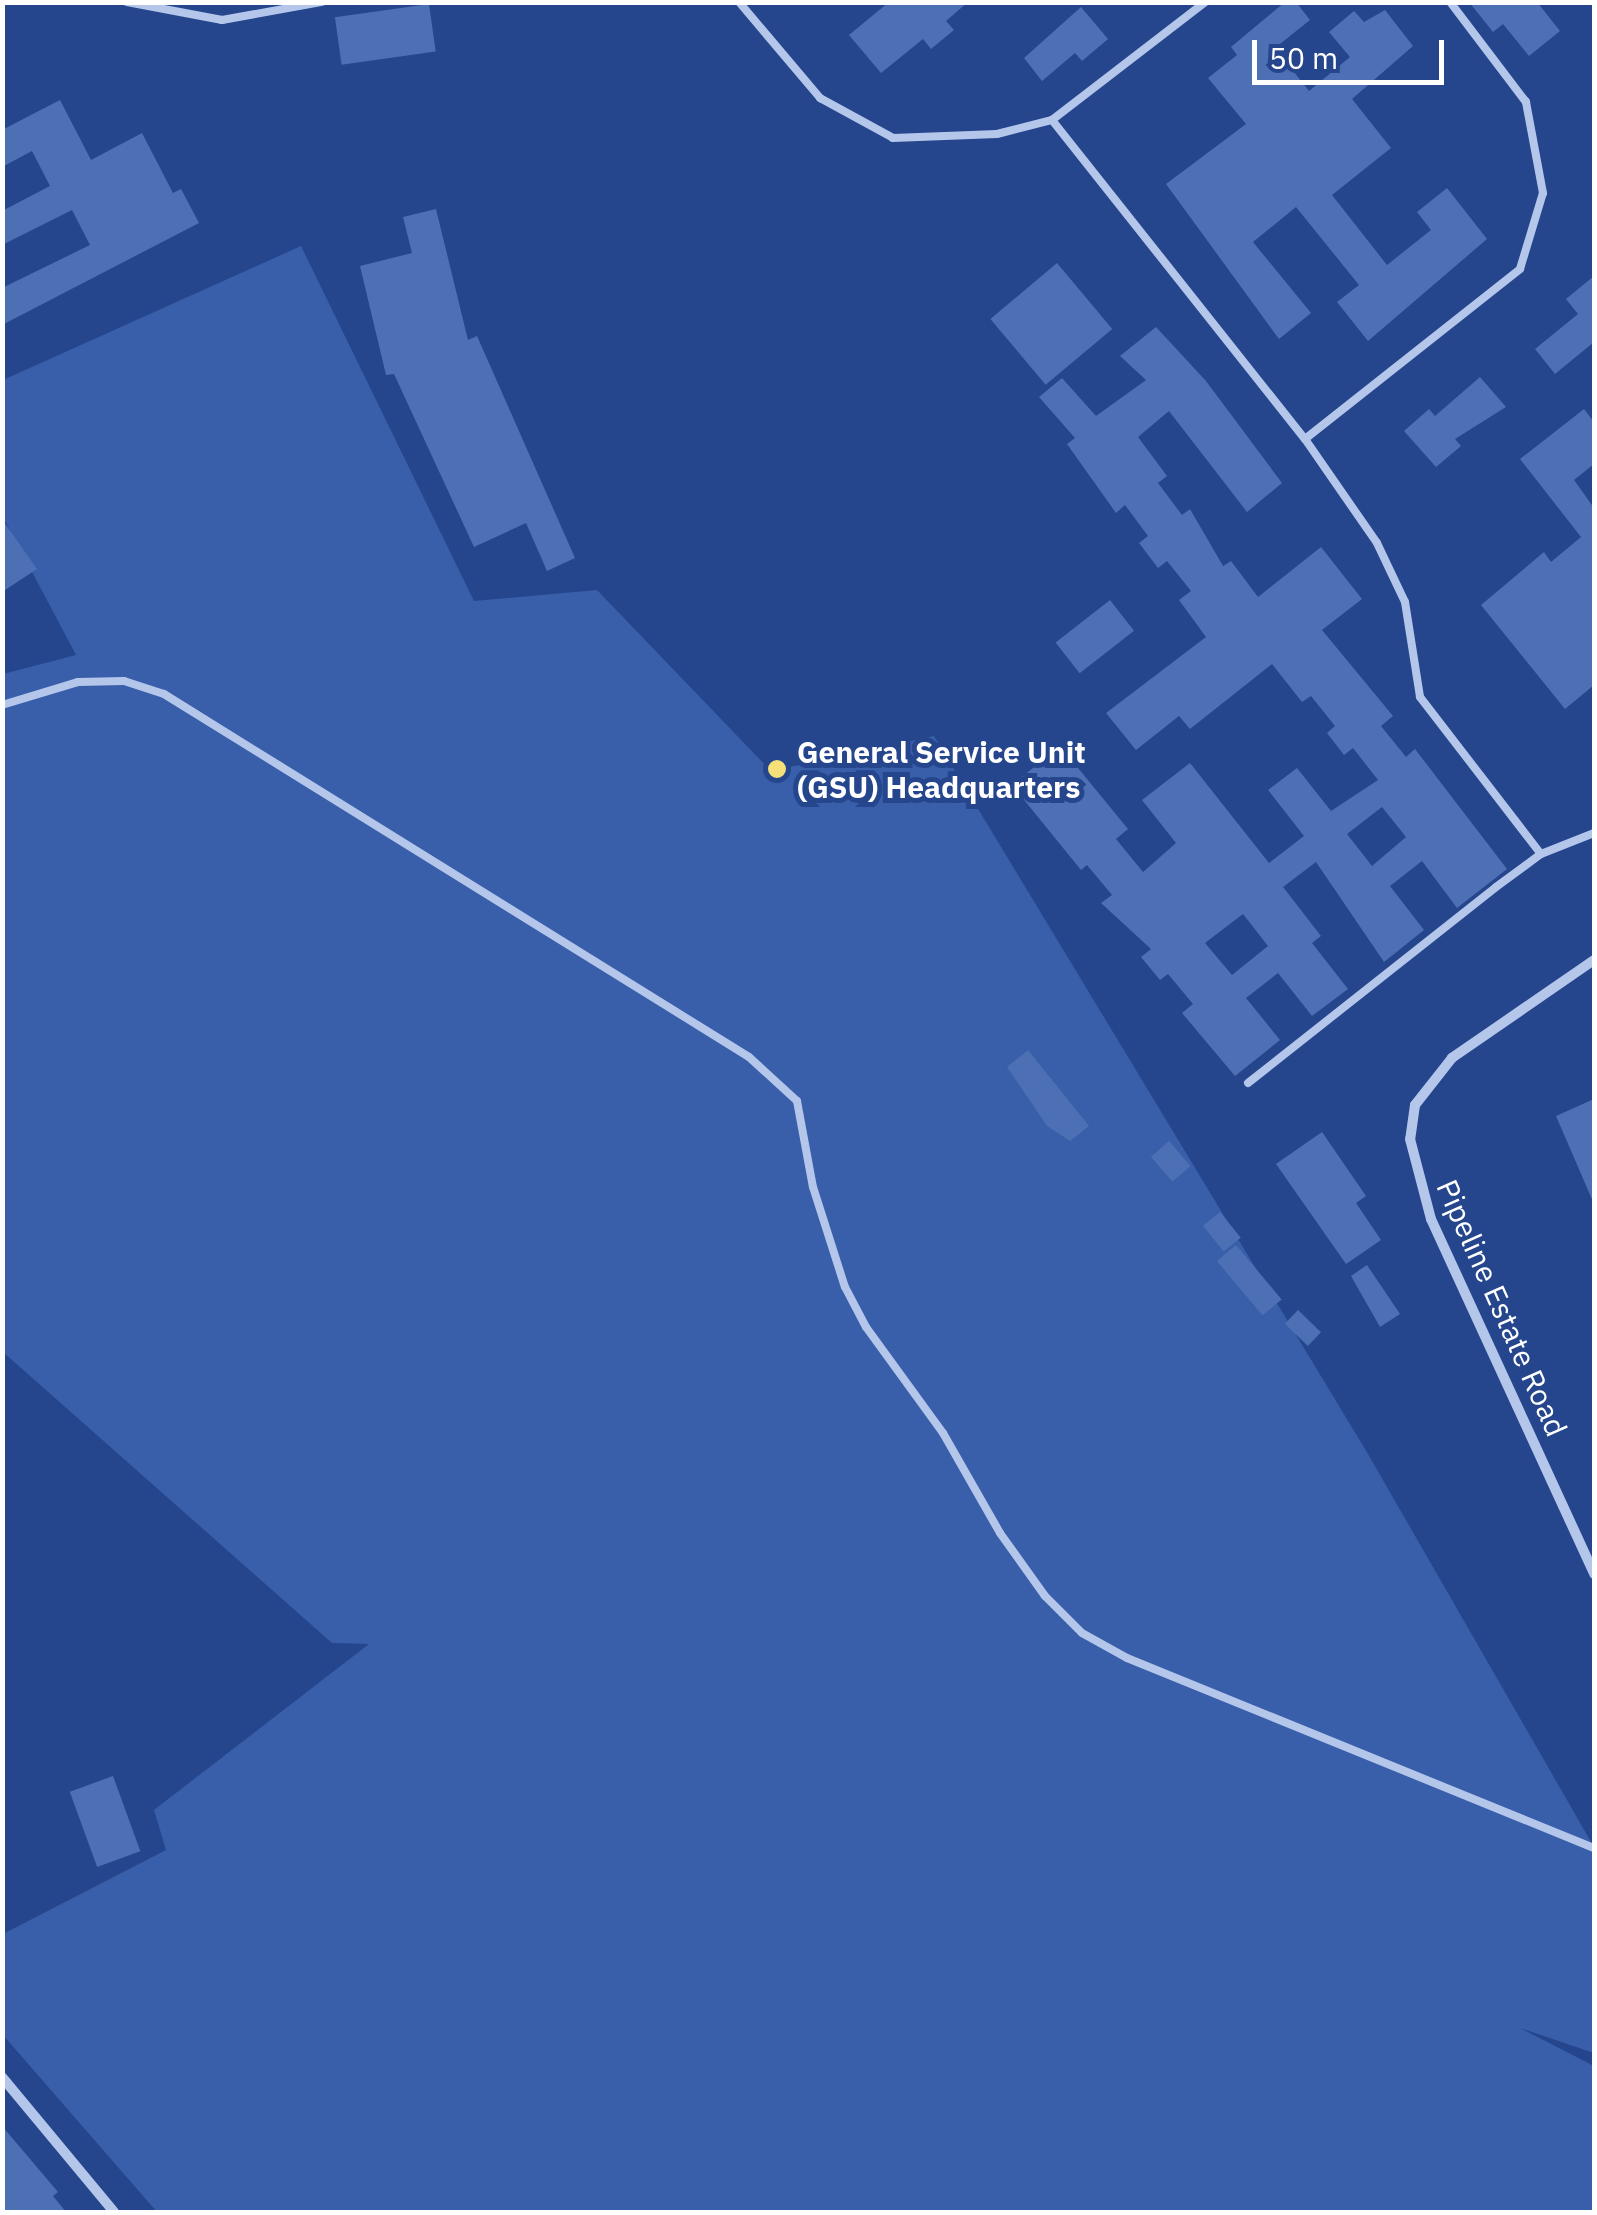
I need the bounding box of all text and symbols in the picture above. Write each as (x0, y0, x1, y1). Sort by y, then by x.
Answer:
scale bar (1257, 20, 1450, 82)
text: 50 m (1269, 38, 1338, 77)
place label: General Service Unit (GSU) Headquarters (797, 734, 1086, 804)
marker: General Service Unit (GSU) Headquarters (766, 758, 788, 780)
street label: Pipeline Estate Road (1429, 1174, 1575, 1442)

